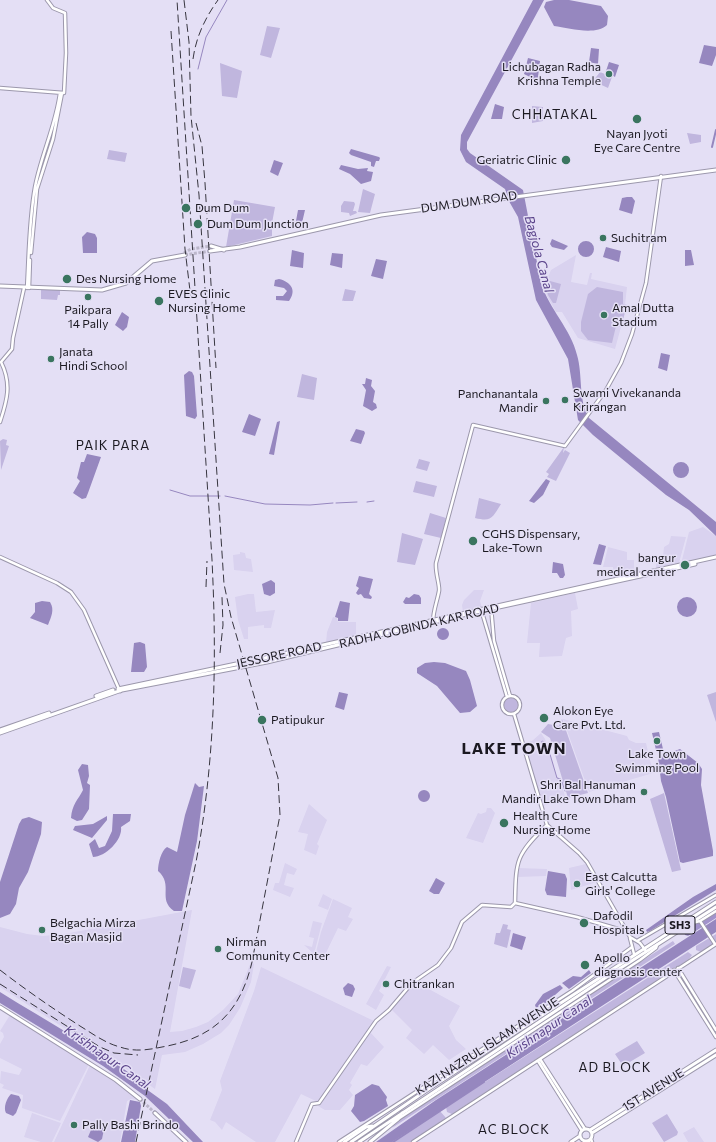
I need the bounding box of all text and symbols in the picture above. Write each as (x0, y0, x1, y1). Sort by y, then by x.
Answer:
place label: Lichubagan Radha Krishna Temple (502, 60, 601, 88)
marker: Lichubagan Radha Krishna Temple (604, 69, 614, 79)
district label: CHHATAKAL (512, 107, 598, 123)
marker: Nayan Jyoti Eye Care Centre (631, 113, 643, 125)
place label: Nayan Jyoti Eye Care Centre (594, 127, 680, 155)
place label: Geriatric Clinic (476, 153, 557, 167)
marker: Geriatric Clinic (560, 154, 572, 166)
street label: DUM DUM ROAD (420, 188, 518, 216)
place label: Dum Dum (195, 201, 249, 215)
marker: Dum Dum (180, 202, 192, 214)
water label: Bagjola Canal (521, 214, 557, 294)
place label: Dum Dum Junction (207, 217, 309, 231)
marker: Dum Dum Junction (192, 218, 204, 230)
place label: Suchitram (611, 231, 667, 245)
marker: Suchitram (598, 233, 608, 243)
place label: Des Nursing Home (76, 272, 176, 286)
marker: Des Nursing Home (61, 273, 73, 285)
place label: EVES Clinic Nursing Home (168, 287, 246, 315)
marker: Paikpara 14 Pally (83, 292, 93, 302)
marker: EVES Clinic Nursing Home (153, 295, 165, 307)
place label: Amal Dutta Stadium (612, 301, 674, 329)
place label: Paikpara 14 Pally (64, 303, 112, 331)
marker: Amal Dutta Stadium (599, 310, 609, 320)
place label: Janata Hindi School (59, 345, 128, 373)
marker: Janata Hindi School (46, 354, 56, 364)
place label: Swami Vivekananda Krirangan (573, 386, 681, 414)
place label: Panchanantala Mandir (458, 387, 538, 415)
marker: Swami Vivekananda Krirangan (560, 395, 570, 405)
marker: Panchanantala Mandir (541, 396, 551, 406)
district label: PAIK PARA (76, 438, 150, 454)
place label: CGHS Dispensary, Lake-Town (482, 527, 580, 555)
marker: CGHS Dispensary, Lake-Town (467, 535, 479, 547)
place label: bangur medical center (597, 551, 676, 579)
marker: bangur medical center (679, 559, 691, 571)
street label: RADHA GOBINDA KAR ROAD (338, 601, 500, 651)
street label: JESSORE ROAD (235, 639, 323, 671)
place label: Alokon Eye Care Pvt. Ltd. (553, 704, 626, 732)
marker: Alokon Eye Care Pvt. Ltd. (538, 712, 550, 724)
place label: Patipukur (271, 713, 325, 727)
marker: Patipukur (256, 714, 268, 726)
marker: Lake Town Swimming Pool (652, 736, 662, 746)
district label: LAKE TOWN (462, 739, 566, 759)
place label: Lake Town Swimming Pool (615, 747, 699, 775)
place label: Shri Bal Hanuman Mandir Lake Town Dham (501, 778, 636, 806)
marker: Shri Bal Hanuman Mandir Lake Town Dham (639, 787, 649, 797)
place label: Health Cure Nursing Home (513, 809, 591, 837)
marker: Health Cure Nursing Home (498, 817, 510, 829)
place label: East Calcutta Girls' College (585, 870, 657, 898)
marker: East Calcutta Girls' College (572, 879, 582, 889)
place label: Dafodil Hospitals (593, 909, 644, 937)
place label: Belgachia Mirza Bagan Masjid (50, 916, 136, 944)
road number: SH3 (665, 916, 695, 934)
marker: Dafodil Hospitals (578, 917, 590, 929)
marker: Belgachia Mirza Bagan Masjid (37, 925, 47, 935)
place label: Nirman Community Center (226, 935, 330, 963)
marker: Nirman Community Center (213, 944, 223, 954)
place label: Apollo diagnosis center (594, 951, 682, 979)
marker: Apollo diagnosis center (579, 959, 591, 971)
place label: Chitrankan (394, 977, 455, 991)
marker: Chitrankan (381, 979, 391, 989)
water label: Krishnapur Canal (503, 992, 595, 1062)
street label: KAZI NAZRUL ISLAM AVENUE (413, 994, 561, 1098)
water label: Krishnapur Canal (61, 1022, 153, 1092)
district label: AD BLOCK (579, 1060, 651, 1076)
street label: 1ST AVENUE (620, 1065, 686, 1115)
place label: Pally Bashi Brindo (82, 1118, 179, 1132)
marker: Pally Bashi Brindo (69, 1120, 79, 1130)
district label: AC BLOCK (478, 1122, 550, 1138)

